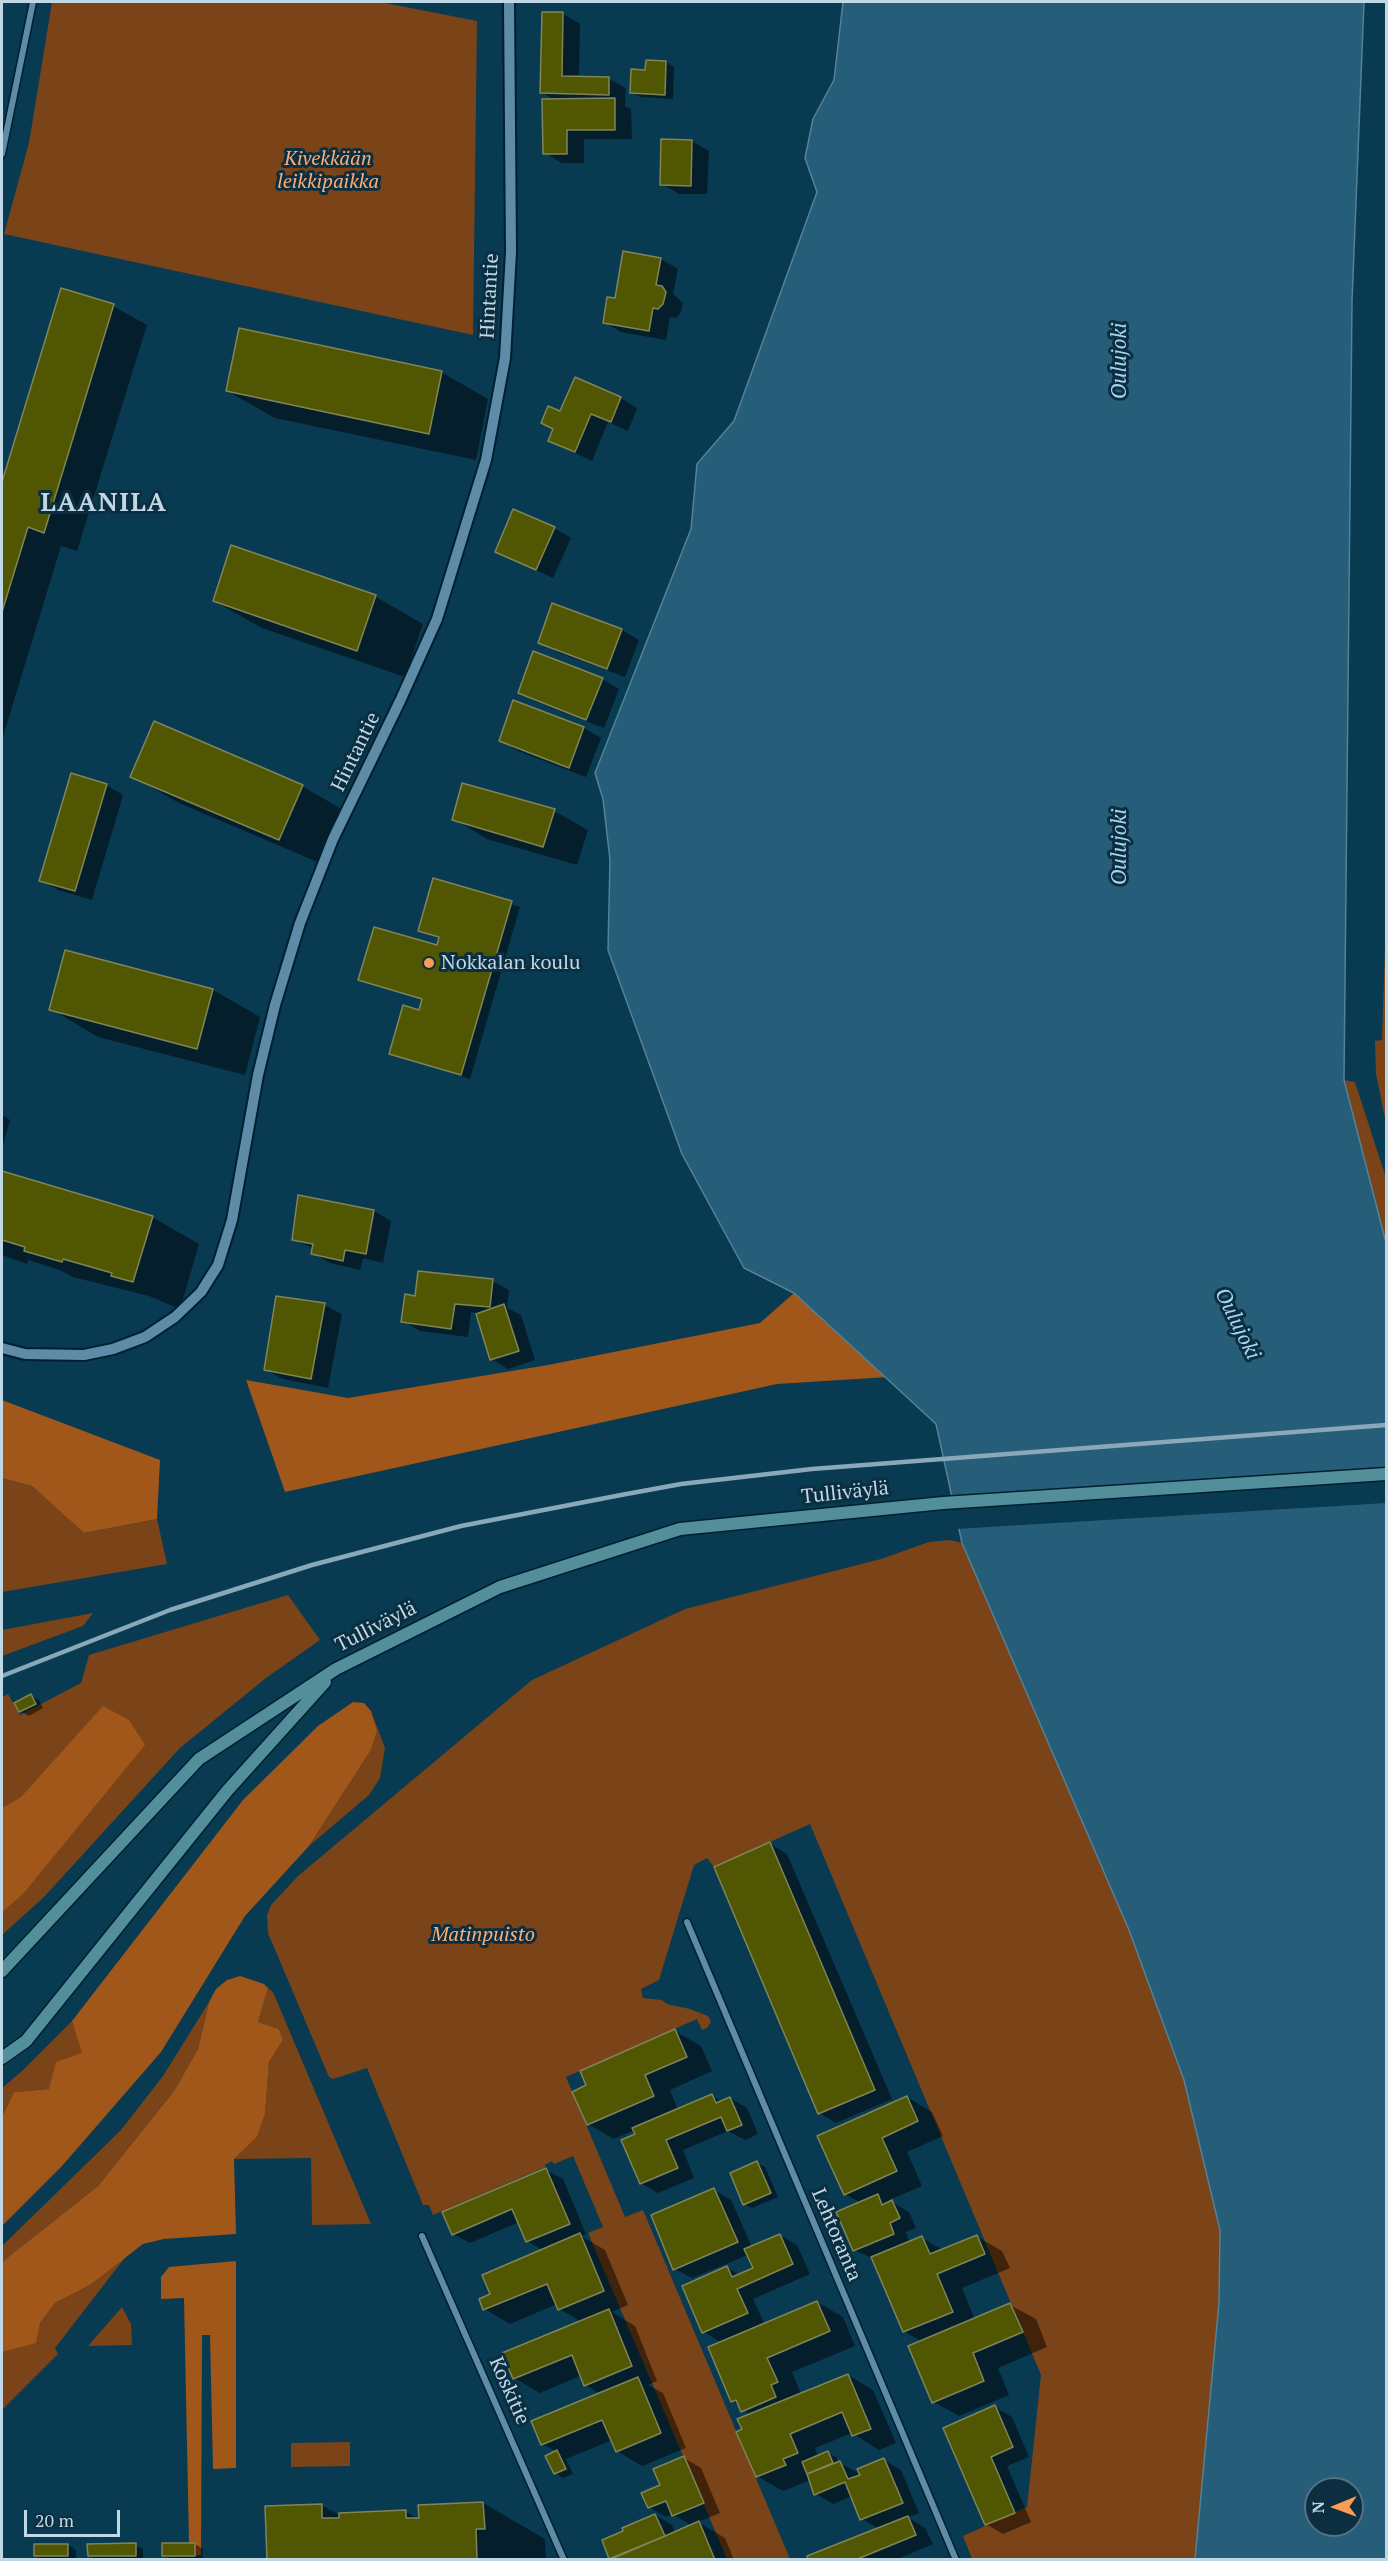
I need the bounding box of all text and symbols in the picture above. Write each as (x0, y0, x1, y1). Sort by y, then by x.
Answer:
park label: Kivekkään leikkipaikka (277, 147, 379, 194)
street label: Hintantie (476, 253, 504, 339)
water label: Oulujoki (1107, 323, 1133, 399)
district label: LAANILA (40, 488, 168, 520)
street label: Hintantie (327, 708, 385, 796)
water label: Oulujoki (1107, 809, 1133, 885)
place label: Nokkalan koulu (441, 951, 580, 975)
marker: Nokkalan koulu (422, 956, 436, 970)
water label: Oulujoki (1209, 1284, 1265, 1364)
street label: Tulliväylä (800, 1476, 890, 1510)
street label: Tulliväylä (331, 1596, 421, 1658)
park label: Matinpuisto (431, 1923, 535, 1947)
street label: Lehtoranta (806, 2185, 866, 2285)
street label: Koskitie (483, 2353, 535, 2429)
north arrow (1304, 2477, 1364, 2537)
scale bar (27, 2498, 123, 2536)
text: N (1307, 2501, 1329, 2514)
text: 20 m (35, 2508, 74, 2532)

